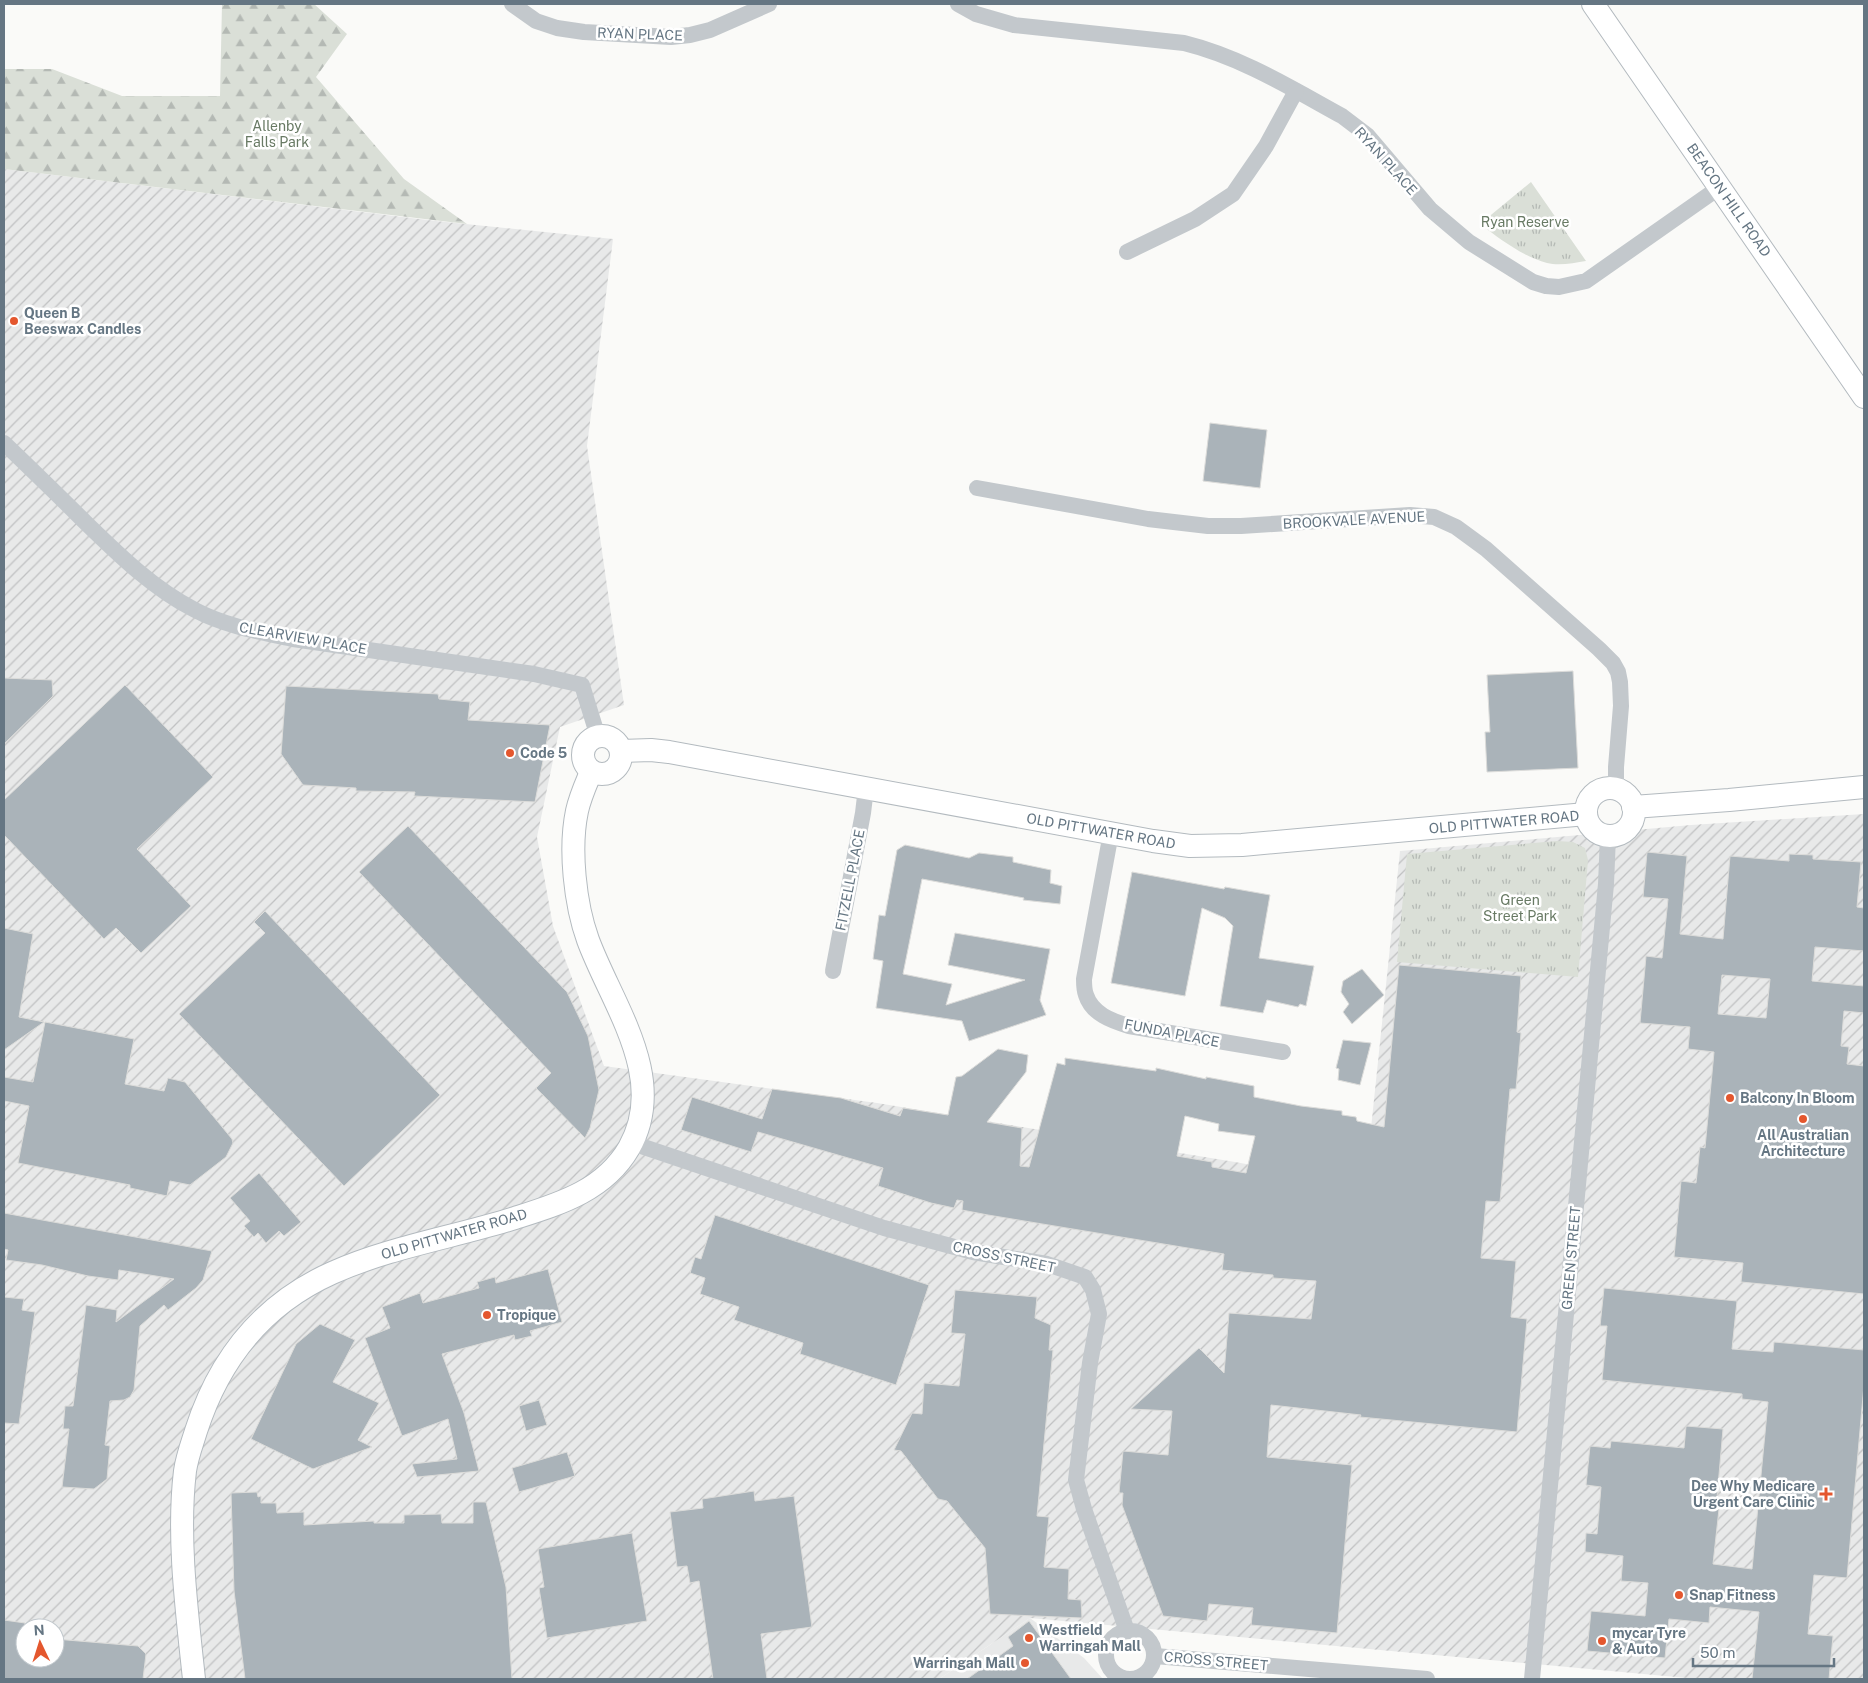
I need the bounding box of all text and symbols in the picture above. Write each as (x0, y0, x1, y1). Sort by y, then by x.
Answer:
street label: RYAN PLACE (597, 25, 683, 43)
park label: Allenby Falls Park (245, 118, 309, 150)
street label: RYAN PLACE (1351, 124, 1421, 198)
street label: BEACON HILL ROAD (1684, 140, 1774, 260)
park label: Ryan Reserve (1481, 214, 1569, 230)
place label: Queen B Beeswax Candles (24, 305, 141, 337)
marker: Queen B Beeswax Candles (8, 315, 20, 327)
street label: BROOKVALE AVENUE (1282, 508, 1426, 532)
street label: CLEARVIEW PLACE (238, 619, 368, 657)
place label: Code 5 (520, 745, 567, 761)
marker: Code 5 (504, 747, 516, 759)
street label: OLD PITTWATER ROAD (1428, 807, 1580, 837)
street label: OLD PITTWATER ROAD (1025, 810, 1177, 852)
street label: FITZELL PLACE (832, 828, 868, 932)
park label: Green Street Park (1483, 892, 1557, 924)
street label: FUNDA PLACE (1123, 1016, 1221, 1050)
place label: Balcony In Bloom (1740, 1090, 1855, 1106)
marker: Balcony In Bloom (1724, 1092, 1736, 1104)
marker: All Australian Architecture (1797, 1113, 1809, 1125)
place label: All Australian Architecture (1757, 1127, 1849, 1159)
street label: OLD PITTWATER ROAD (379, 1205, 529, 1263)
street label: GREEN STREET (1558, 1205, 1584, 1311)
street label: CROSS STREET (951, 1238, 1057, 1276)
place label: Tropique (497, 1307, 556, 1323)
marker: Tropique (481, 1309, 493, 1321)
place label: Dee Why Medicare Urgent Care Clinic (1691, 1478, 1815, 1510)
marker: Dee Why Medicare Urgent Care Clinic (1819, 1487, 1833, 1501)
place label: Snap Fitness (1689, 1587, 1776, 1603)
marker: Snap Fitness (1673, 1589, 1685, 1601)
north arrow (15, 1618, 65, 1668)
text: N (33, 1622, 45, 1638)
place label: Westfield Warringah Mall (1039, 1622, 1142, 1654)
place label: mycar Tyre & Auto (1612, 1625, 1686, 1657)
marker: Westfield Warringah Mall (1023, 1632, 1035, 1644)
marker: mycar Tyre & Auto (1596, 1635, 1608, 1647)
scale bar (1693, 1636, 1834, 1668)
text: 50 m (1700, 1644, 1735, 1661)
street label: CROSS STREET (1163, 1648, 1269, 1674)
place label: Warringah Mall (913, 1655, 1015, 1671)
marker: Warringah Mall (1019, 1657, 1031, 1669)

